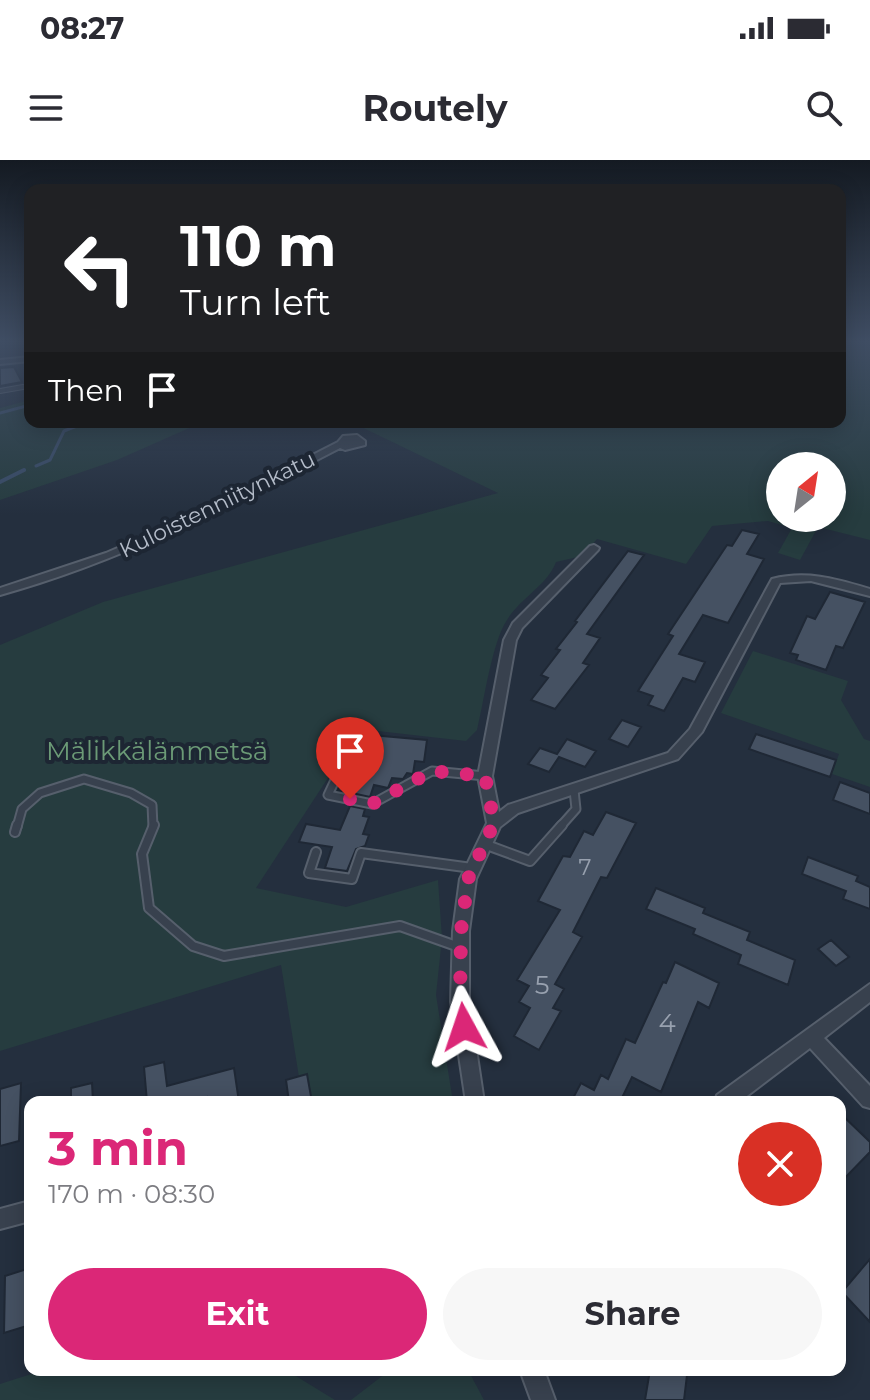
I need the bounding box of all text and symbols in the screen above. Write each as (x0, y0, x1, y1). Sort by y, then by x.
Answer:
text: 08:27 (40, 10, 124, 47)
icon: menu (24, 86, 68, 130)
text: Routely (363, 86, 507, 130)
icon: search (802, 86, 846, 130)
text: 110 m (180, 212, 337, 280)
icon: left (48, 216, 152, 320)
text: Turn left (180, 280, 331, 324)
icon: arrive (140, 368, 184, 412)
text: Then (48, 372, 124, 409)
street label: Kuloistenniitynkatu (115, 445, 319, 564)
north arrow (766, 452, 846, 532)
map controls (766, 452, 846, 532)
pin (316, 717, 384, 799)
icon: arrive (328, 729, 372, 773)
park label: Mälikkälänmetsä (46, 735, 268, 767)
house number: 7 (579, 854, 592, 881)
house number: 5 (535, 969, 549, 1001)
position arrow (422, 985, 506, 1069)
house number: 4 (658, 1007, 676, 1039)
text: 3 min (48, 1119, 188, 1177)
button: close (738, 1122, 822, 1206)
text: 170 m · 08:30 (48, 1178, 215, 1210)
button: Exit (48, 1268, 427, 1360)
button: Share (443, 1268, 822, 1360)

